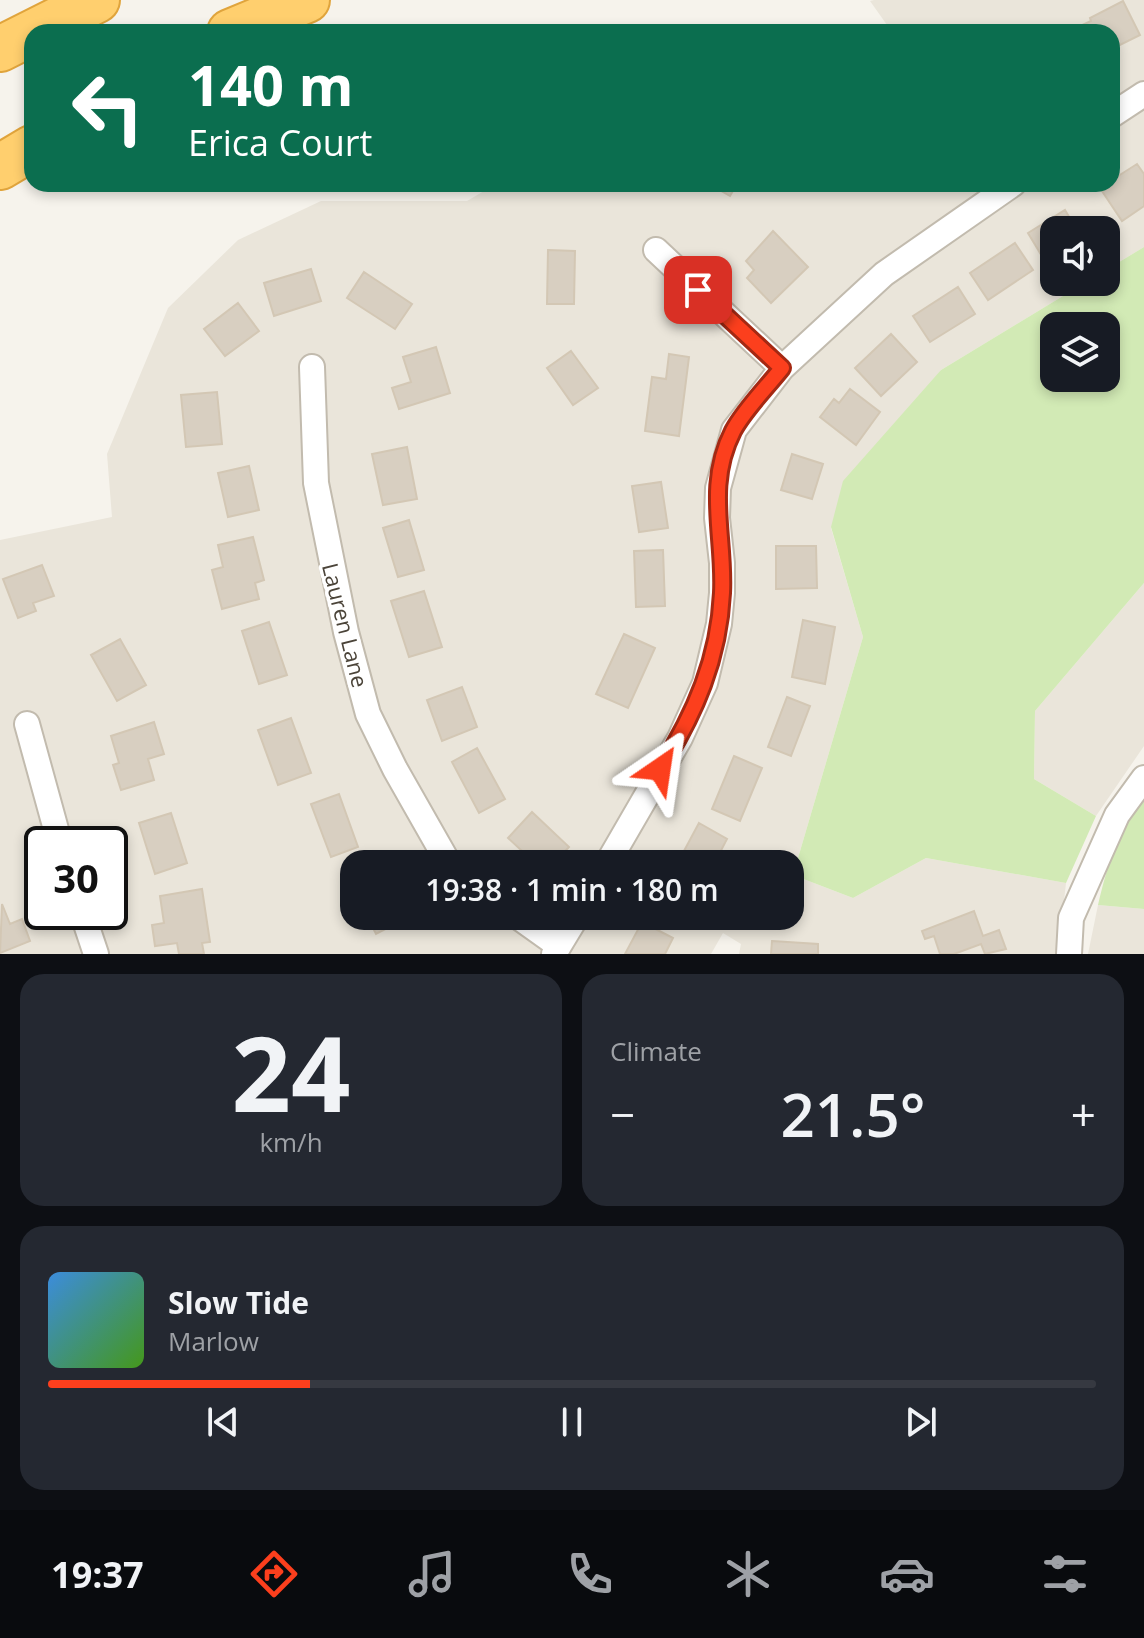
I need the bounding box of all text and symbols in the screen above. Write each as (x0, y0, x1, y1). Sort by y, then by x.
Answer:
text: 140 m (188, 46, 354, 122)
icon: left (56, 56, 160, 160)
text: Erica Court (188, 118, 372, 167)
map controls (1040, 216, 1120, 392)
button: sound (1040, 216, 1120, 296)
pin (664, 256, 732, 324)
icon: arrive (676, 268, 720, 312)
button: layers (1040, 312, 1120, 392)
street label: Lauren Lane (316, 560, 376, 690)
position arrow (618, 727, 702, 811)
speed limit sign: 30 (24, 826, 128, 930)
text: 19:38 · 1 min · 180 m (425, 869, 719, 910)
text: 24 (232, 1001, 350, 1142)
text: Climate (610, 1033, 702, 1069)
text: 21.5° (780, 1073, 926, 1155)
text: − (610, 1084, 635, 1144)
text: + (1071, 1084, 1096, 1144)
text: km/h (259, 1124, 323, 1160)
text: Slow Tide (168, 1282, 309, 1323)
text: Marlow (168, 1323, 259, 1359)
icon: previous (201, 1400, 245, 1444)
icon: pause (550, 1400, 594, 1444)
icon: next (899, 1400, 943, 1444)
icon: directions (246, 1546, 302, 1602)
icon: music (404, 1546, 460, 1602)
icon: phone (562, 1546, 618, 1602)
icon: climate (720, 1546, 776, 1602)
icon: car (879, 1546, 935, 1602)
icon: filters (1037, 1546, 1093, 1602)
text: 19:37 (51, 1550, 144, 1599)

